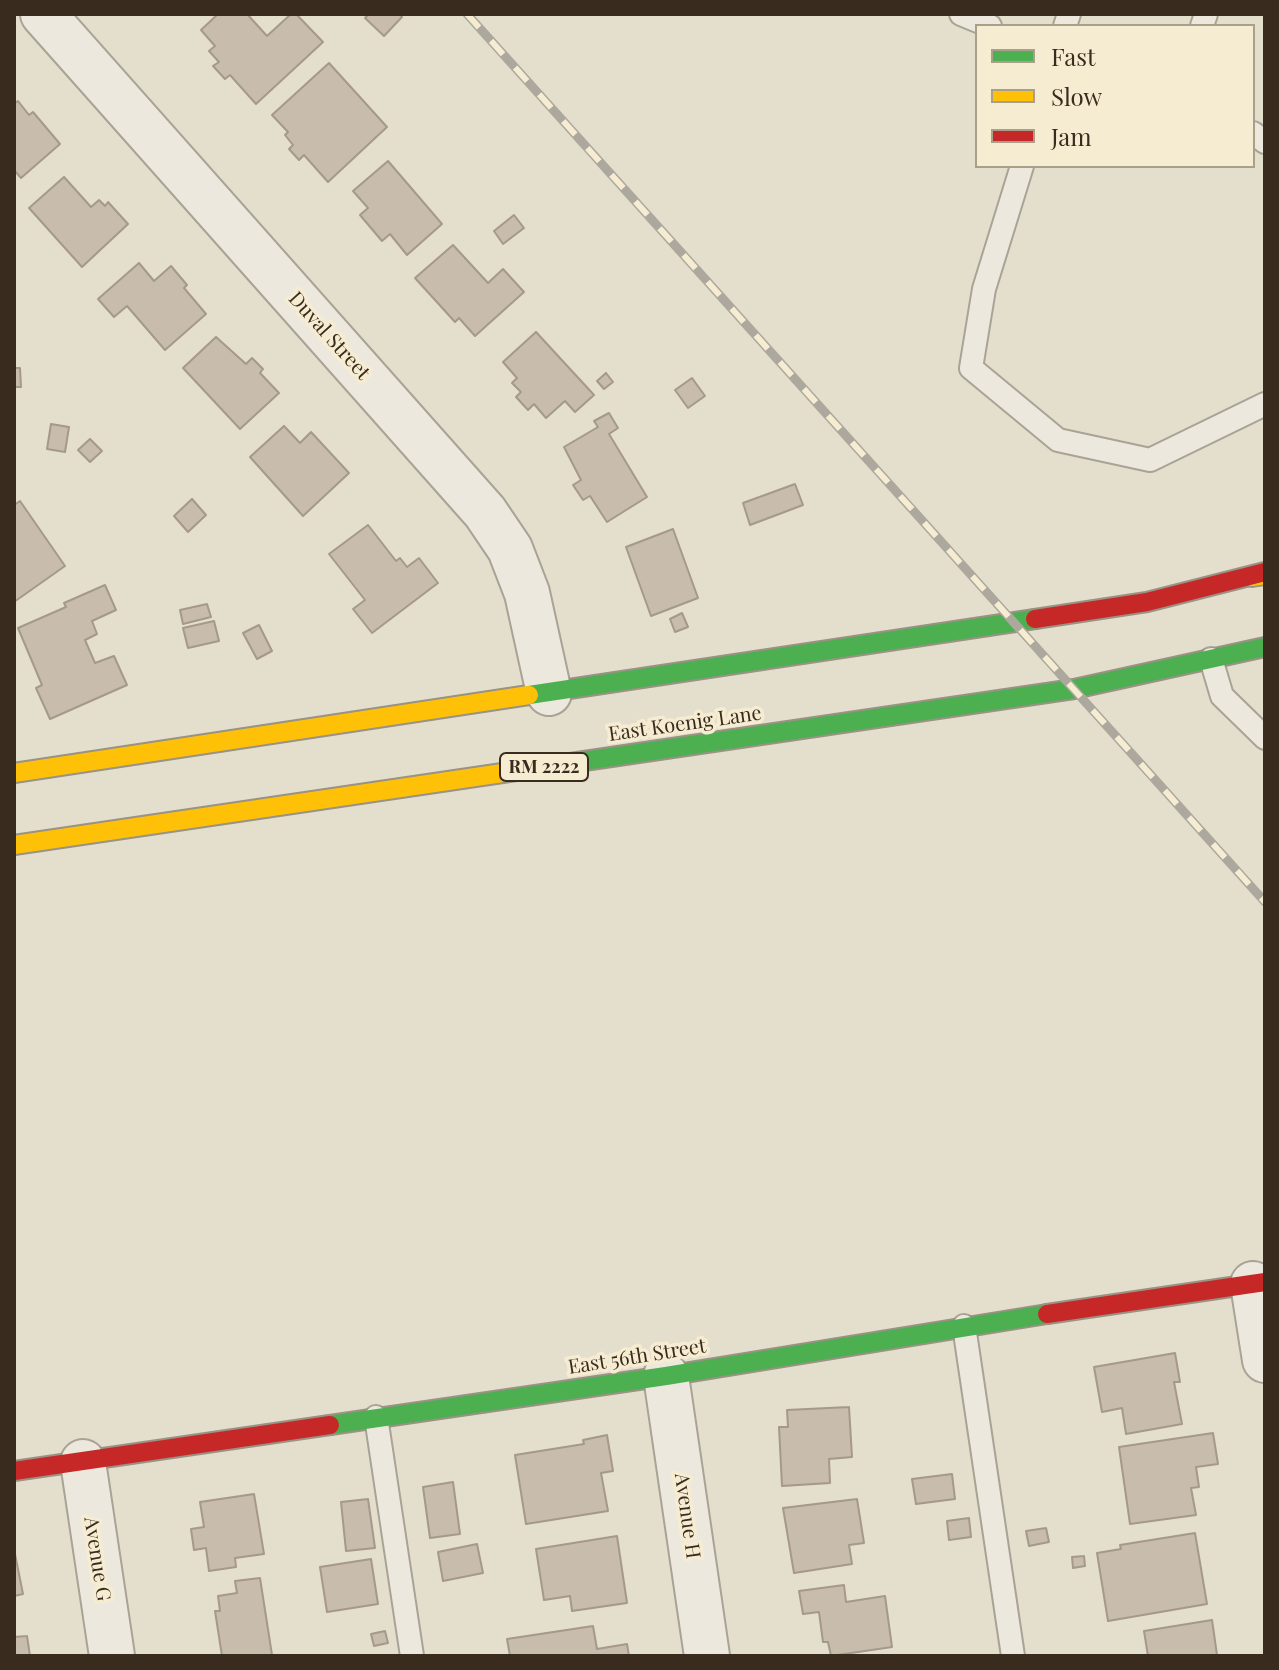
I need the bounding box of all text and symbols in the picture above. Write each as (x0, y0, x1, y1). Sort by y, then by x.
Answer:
legend (975, 24, 1255, 168)
text: Fast (1051, 40, 1096, 72)
text: Slow (1051, 80, 1102, 112)
text: Jam (1051, 120, 1092, 152)
street label: Duval Street (283, 287, 375, 385)
street label: East Koenig Lane (607, 701, 763, 747)
road number: RM 2222 (500, 753, 588, 781)
street label: East 56th Street (566, 1334, 708, 1380)
street label: Avenue H (669, 1472, 705, 1560)
street label: Avenue G (78, 1515, 116, 1603)

